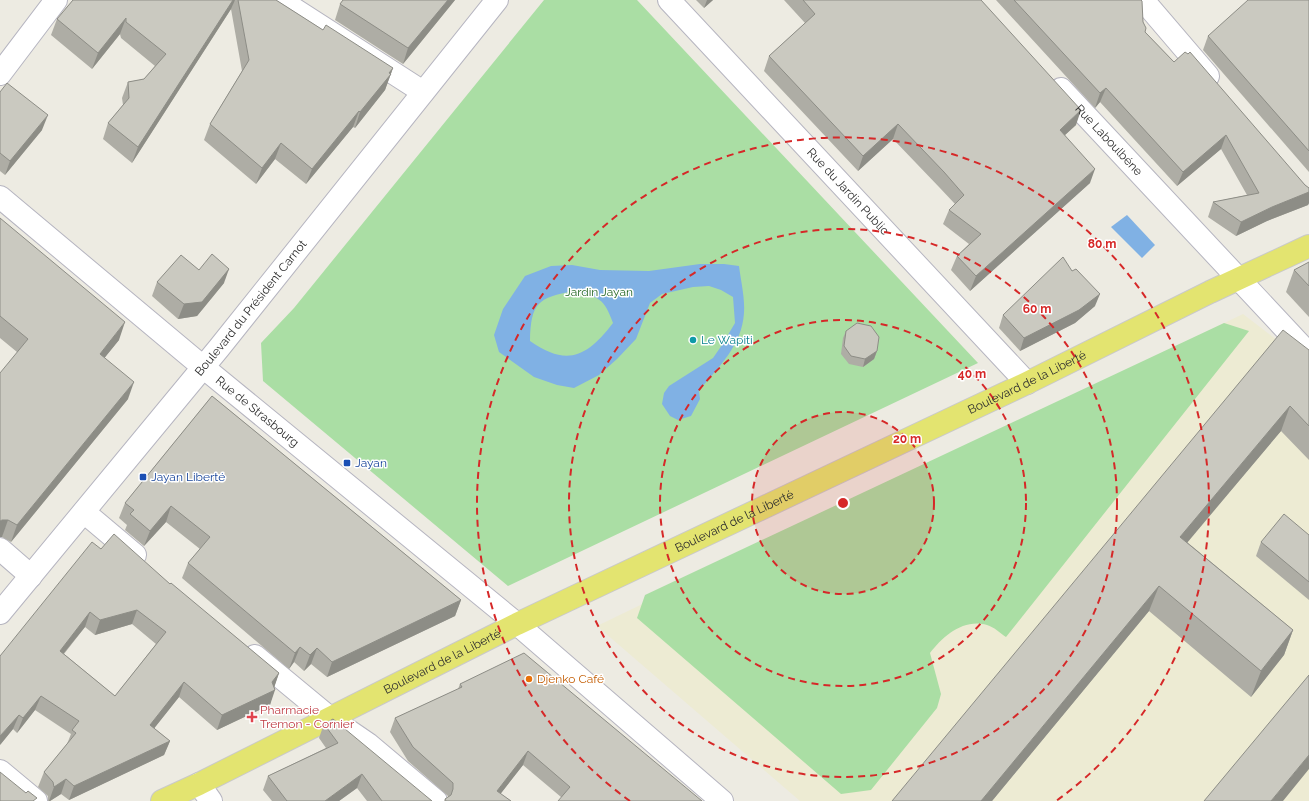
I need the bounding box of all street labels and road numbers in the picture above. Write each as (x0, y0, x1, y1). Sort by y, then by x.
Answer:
street label: Rue Laboulbéne (1072, 102, 1145, 178)
street label: Rue du Jardin Public (804, 145, 892, 238)
street label: Boulevard du Président Carnot (192, 237, 310, 379)
street label: Boulevard de la Liberté (966, 348, 1088, 417)
street label: Rue de Strasbourg (213, 373, 302, 450)
street label: Boulevard de la Liberté (673, 487, 796, 555)
street label: Boulevard de la Liberté (381, 626, 503, 697)

